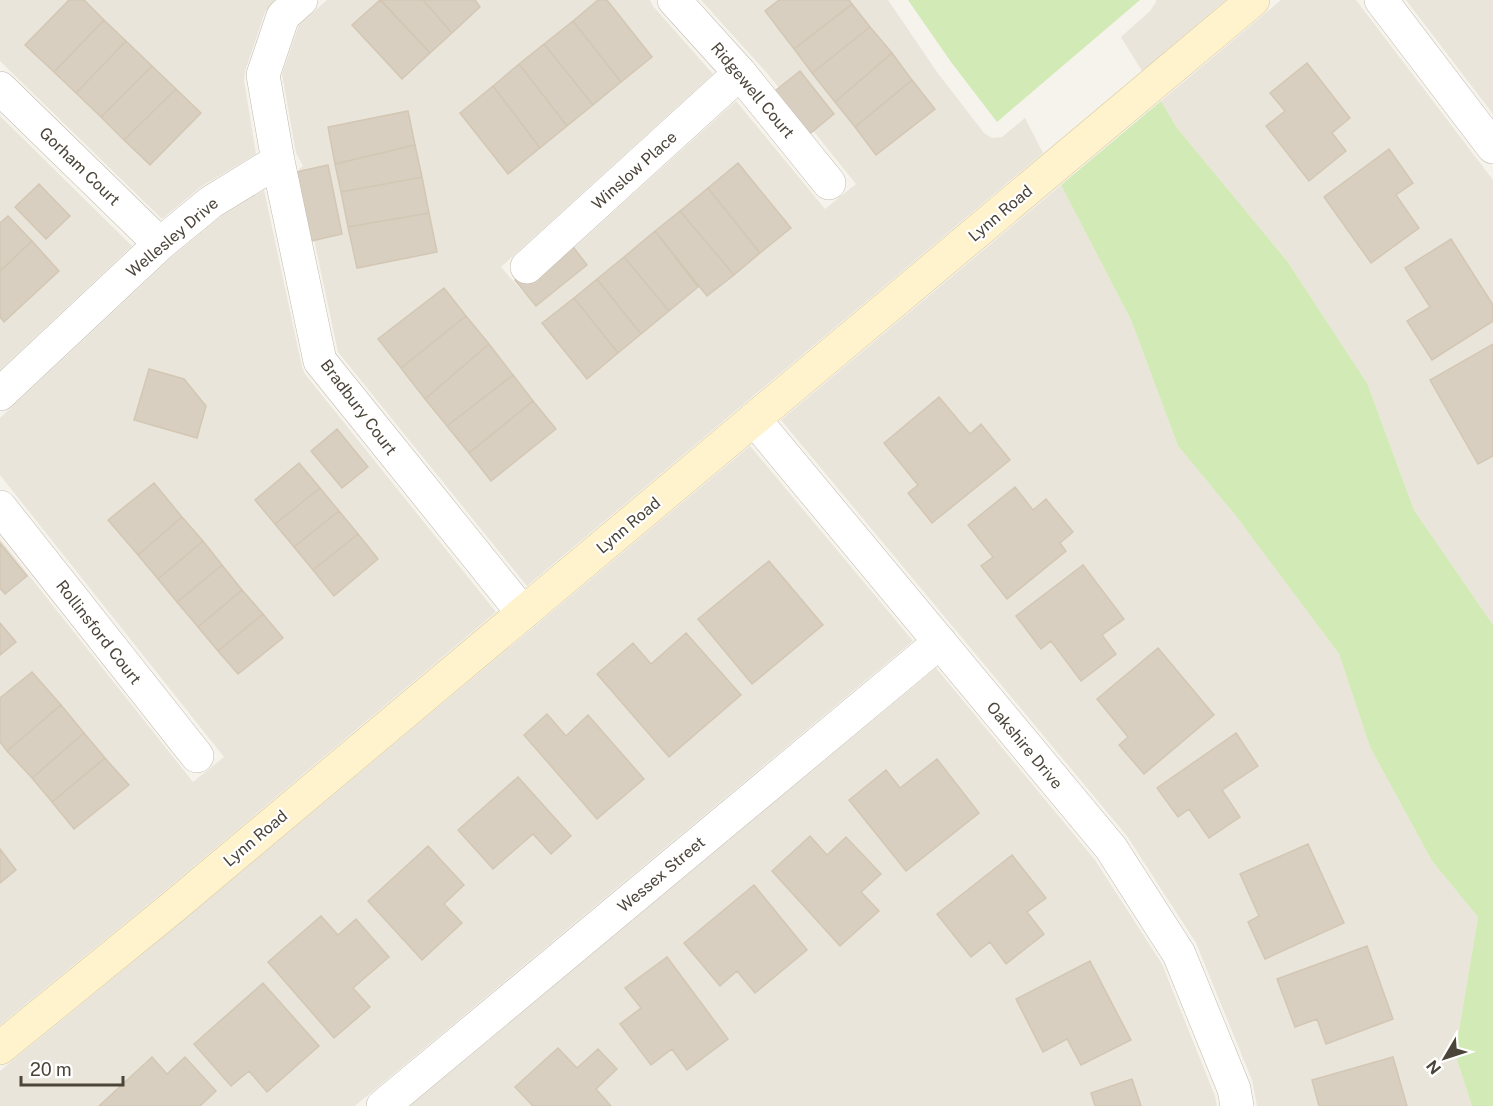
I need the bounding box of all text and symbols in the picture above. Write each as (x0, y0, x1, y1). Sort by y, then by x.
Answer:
street label: Ridgewell Court (707, 39, 798, 142)
street label: Gorham Court (35, 123, 124, 209)
street label: Winslow Place (588, 127, 681, 213)
street label: Lynn Road (965, 181, 1036, 246)
street label: Wellesley Drive (123, 194, 222, 281)
street label: Bradbury Court (317, 356, 401, 459)
street label: Lynn Road (593, 493, 664, 558)
street label: Rollinsford Court (52, 577, 145, 688)
street label: Oakshire Drive (983, 698, 1067, 793)
street label: Lynn Road (220, 806, 291, 871)
street label: Wessex Street (614, 832, 709, 916)
north arrow (1415, 1028, 1475, 1088)
scale bar (21, 1049, 123, 1087)
text: N (1422, 1056, 1445, 1078)
text: 20 m (30, 1059, 72, 1080)

